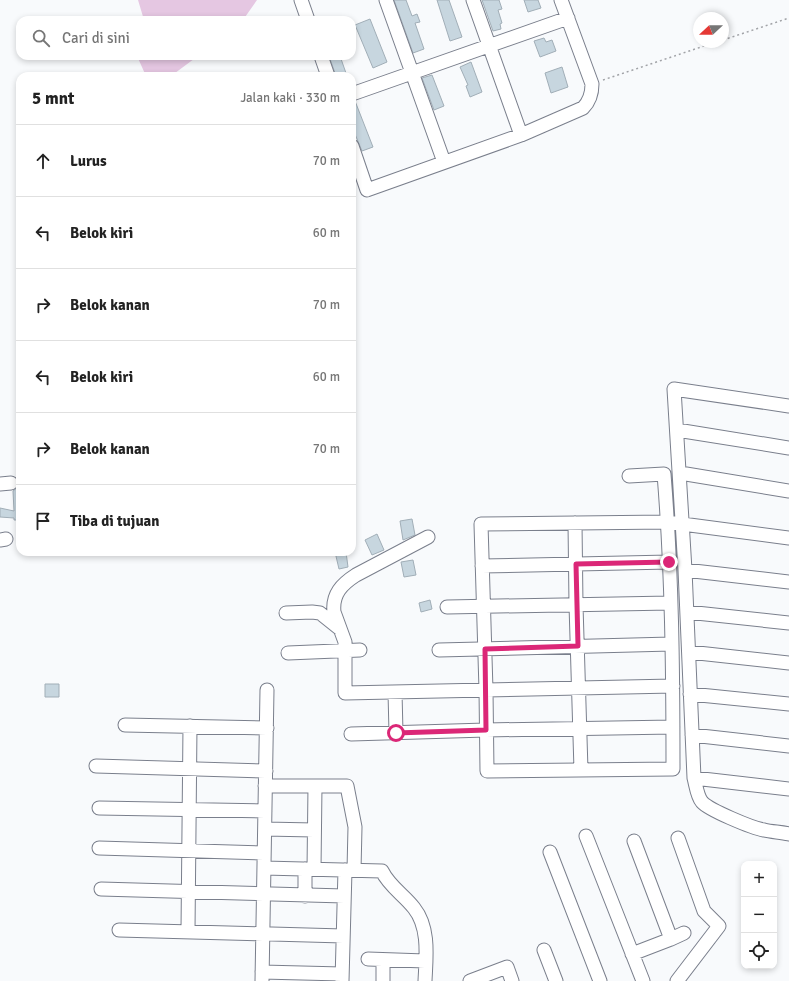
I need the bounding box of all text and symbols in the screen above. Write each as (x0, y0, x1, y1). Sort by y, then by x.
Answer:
north arrow (693, 12, 729, 48)
search box (16, 16, 356, 60)
icon: search (30, 27, 52, 49)
text: Cari di sini (62, 29, 130, 47)
text: 5 mnt (32, 88, 74, 109)
text: Jalan kaki · 330 m (241, 90, 340, 106)
icon: ahead (32, 150, 54, 172)
text: Lurus (70, 152, 107, 170)
text: 70 m (313, 153, 340, 169)
icon: left (32, 222, 54, 244)
text: Belok kiri (70, 224, 133, 242)
text: 60 m (313, 225, 340, 241)
icon: right (32, 294, 54, 316)
text: Belok kanan (70, 296, 150, 314)
text: 70 m (313, 297, 340, 313)
icon: left (32, 366, 54, 388)
text: Belok kiri (70, 368, 133, 386)
text: 60 m (313, 369, 340, 385)
icon: right (32, 438, 54, 460)
text: Belok kanan (70, 440, 150, 458)
text: 70 m (313, 441, 340, 457)
icon: arrive (32, 510, 54, 532)
text: Tiba di tujuan (70, 512, 160, 530)
route end (660, 553, 678, 571)
route start (387, 724, 405, 742)
map controls (741, 861, 777, 969)
button: + (741, 861, 777, 897)
button: − (741, 897, 777, 933)
button: locate (741, 933, 777, 969)

